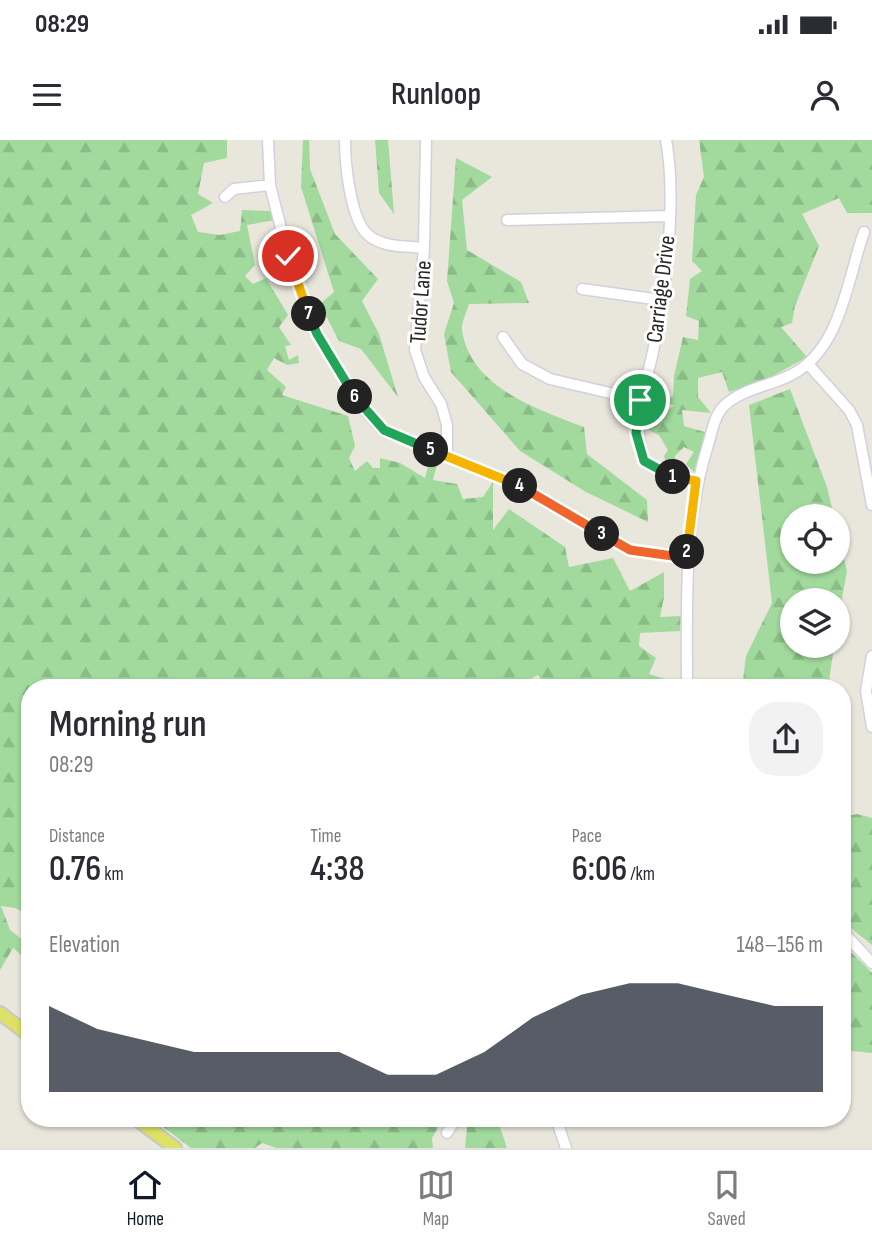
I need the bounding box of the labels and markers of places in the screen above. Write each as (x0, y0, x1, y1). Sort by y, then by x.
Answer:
pin (258, 226, 318, 286)
pin: 7 (292, 296, 326, 332)
pin (610, 370, 670, 430)
pin: 6 (338, 380, 372, 414)
pin: 5 (414, 432, 448, 468)
pin: 1 (656, 460, 690, 494)
pin: 4 (503, 468, 538, 504)
pin: 3 (584, 516, 620, 552)
pin: 2 (670, 534, 704, 570)

